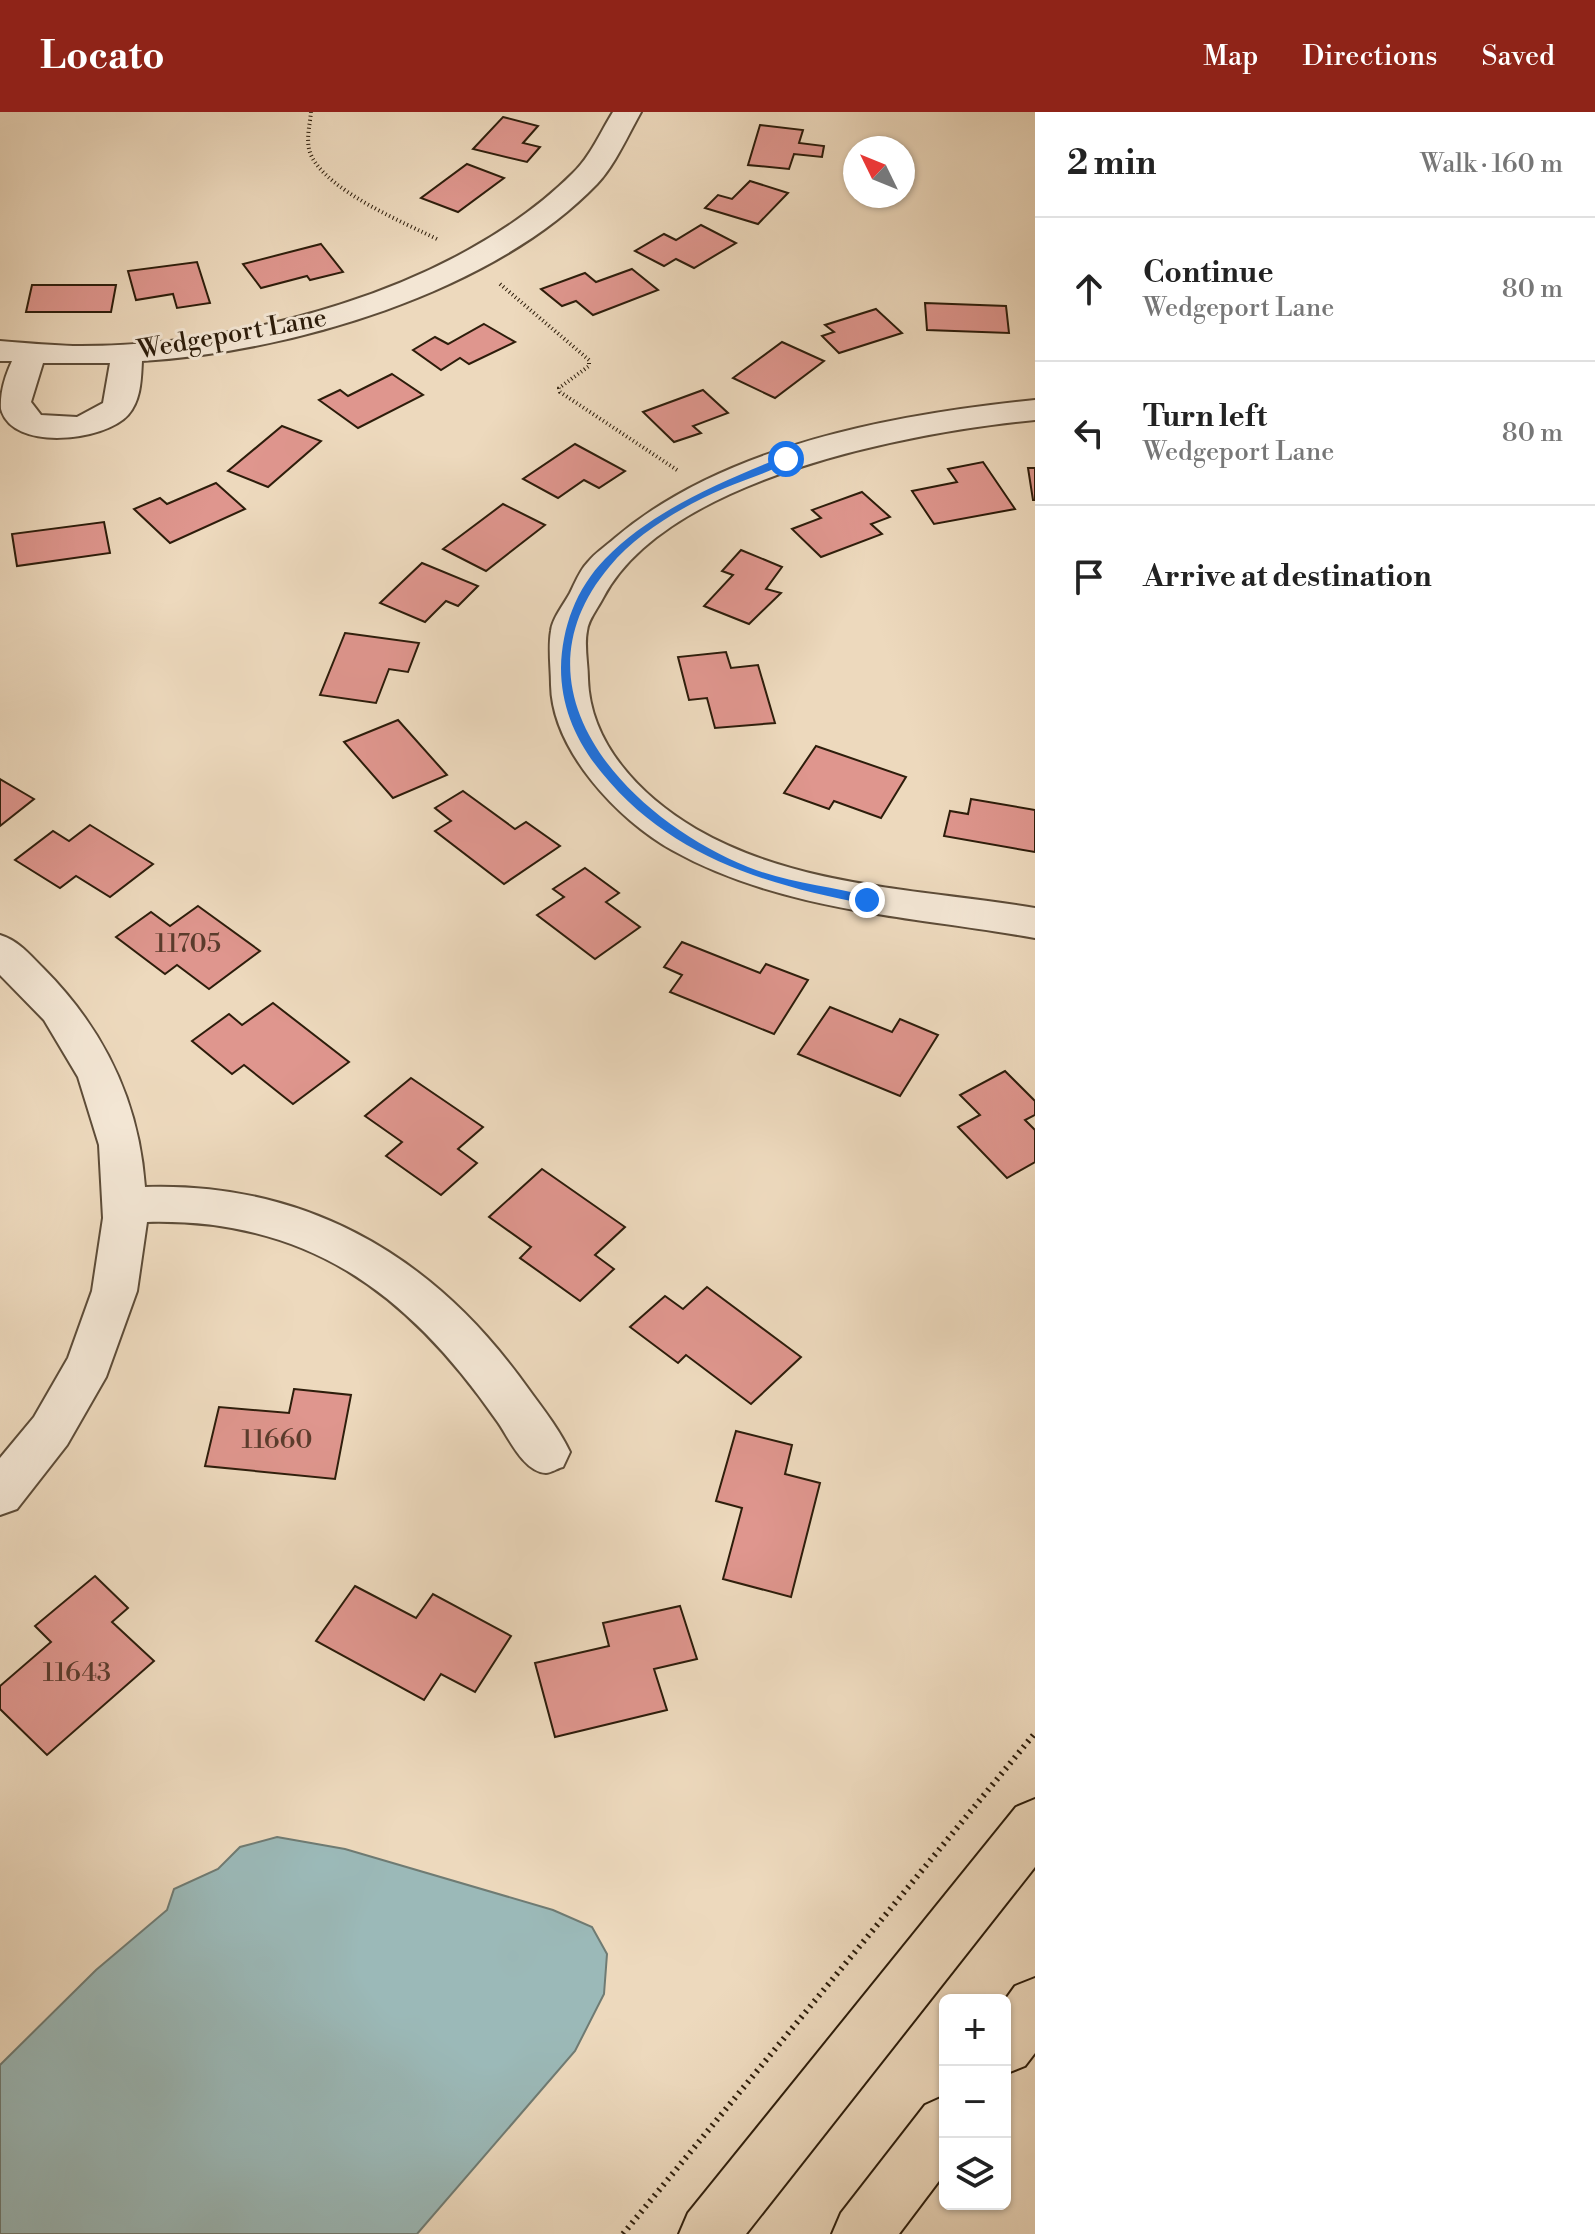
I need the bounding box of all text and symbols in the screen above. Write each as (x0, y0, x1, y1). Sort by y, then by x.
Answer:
text: Locato (40, 33, 165, 80)
text: Map (1203, 39, 1258, 74)
text: Directions (1302, 39, 1437, 74)
text: Saved (1481, 39, 1555, 74)
north arrow (843, 136, 915, 208)
text: 2 min (1067, 143, 1156, 185)
text: Walk · 160 m (1420, 148, 1563, 180)
text: Continue (1143, 254, 1274, 292)
icon: ahead (1067, 267, 1111, 311)
text: 80 m (1502, 273, 1563, 305)
text: Wedgeport Lane (1143, 292, 1334, 324)
street label: Wedgeport Lane (134, 302, 329, 367)
text: Turn left (1143, 398, 1267, 436)
icon: left (1067, 411, 1111, 455)
text: 80 m (1502, 417, 1563, 449)
text: Wedgeport Lane (1143, 436, 1334, 468)
route start (768, 441, 804, 477)
icon: arrive (1067, 555, 1111, 599)
text: Arrive at destination (1143, 558, 1432, 596)
route end (849, 882, 885, 918)
house number: 11705 (155, 928, 221, 960)
house number: 11660 (241, 1424, 313, 1456)
house number: 11643 (43, 1657, 111, 1689)
map controls (939, 1994, 1011, 2210)
button: + (939, 1994, 1011, 2066)
button: − (939, 2066, 1011, 2138)
button: layers (939, 2138, 1011, 2210)

